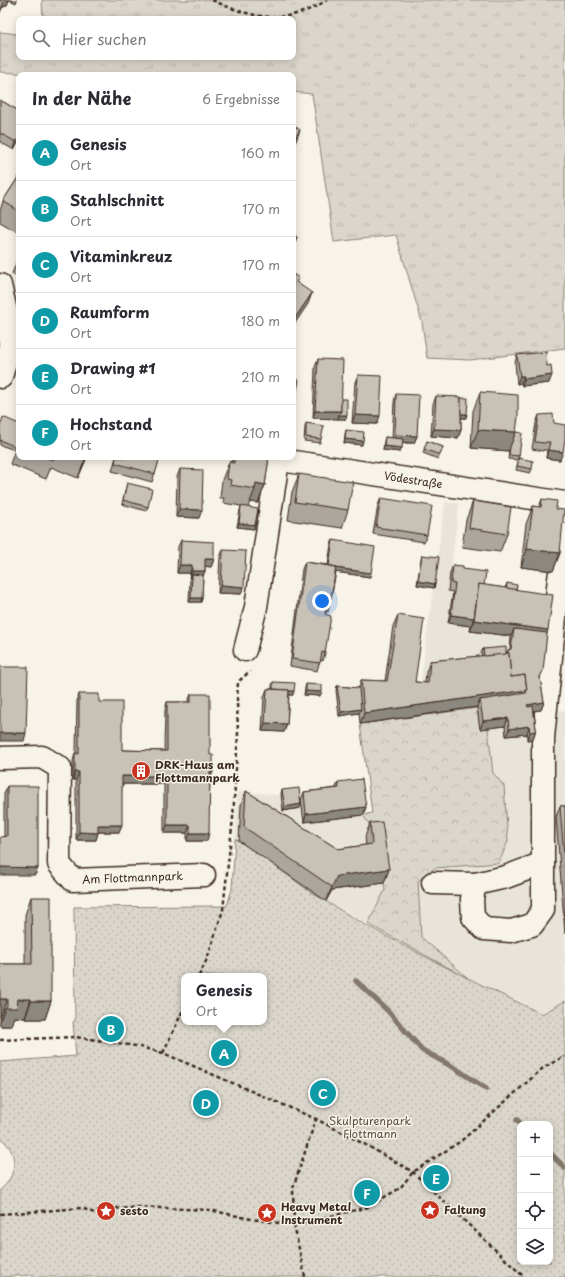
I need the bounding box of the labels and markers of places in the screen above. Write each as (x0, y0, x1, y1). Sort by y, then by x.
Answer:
place label: DRK-Haus am Flottmannpark (155, 756, 241, 786)
building icon: DRK-Haus am Flottmannpark (130, 760, 152, 782)
pin: B (98, 1014, 124, 1044)
pin: A (211, 1038, 237, 1068)
pin: C (310, 1078, 336, 1108)
pin: D (193, 1088, 219, 1118)
pin: E (423, 1163, 449, 1193)
pin: F (354, 1178, 380, 1208)
place label: Heavy Metal Instrument (281, 1198, 351, 1228)
place icon: Faltung (419, 1199, 441, 1221)
place icon: sesto (95, 1200, 117, 1222)
place label: Faltung (444, 1201, 486, 1218)
place label: sesto (120, 1202, 149, 1219)
place icon: Heavy Metal Instrument (256, 1202, 278, 1224)

